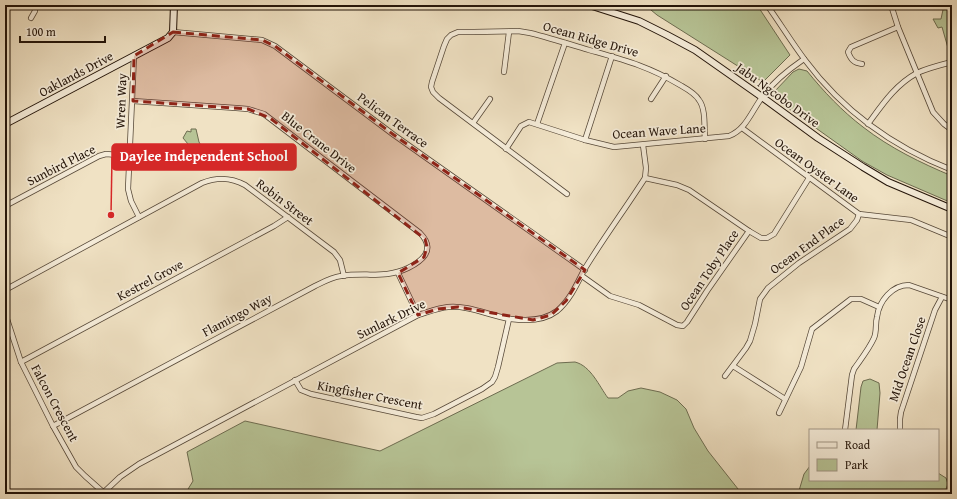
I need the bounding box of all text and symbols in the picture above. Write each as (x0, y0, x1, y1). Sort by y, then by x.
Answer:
street label: Ocean Ridge Drive (541, 16, 641, 62)
scale bar (20, 18, 105, 44)
text: 100 m (26, 23, 56, 40)
street label: Oaklands Drive (35, 46, 117, 102)
street label: Jabu Ngcobo Drive (730, 57, 824, 132)
street label: Wren Way (111, 72, 131, 129)
street label: Pelican Terrace (353, 88, 433, 152)
street label: Blue Crane Drive (277, 107, 361, 177)
street label: Ocean Wave Lane (612, 118, 706, 144)
street label: Ocean Oyster Lane (771, 133, 863, 207)
street label: Sunbird Place (23, 140, 99, 190)
callout: Daylee Independent School (112, 144, 296, 170)
text: Daylee Independent School (120, 146, 289, 166)
street label: Robin Street (252, 174, 318, 230)
street label: Ocean End Place (766, 211, 848, 279)
street label: Ocean Toby Place (675, 226, 743, 314)
street label: Kestrel Grove (113, 255, 187, 305)
street label: Flamingo Way (199, 288, 276, 341)
street label: Sunlark Drive (353, 294, 429, 344)
street label: Mid Ocean Close (884, 314, 930, 404)
street label: Falcon Crescent (27, 361, 84, 446)
street label: Kingfisher Crescent (316, 375, 425, 415)
legend (809, 429, 939, 481)
text: Road (845, 436, 871, 453)
text: Park (845, 456, 869, 473)

